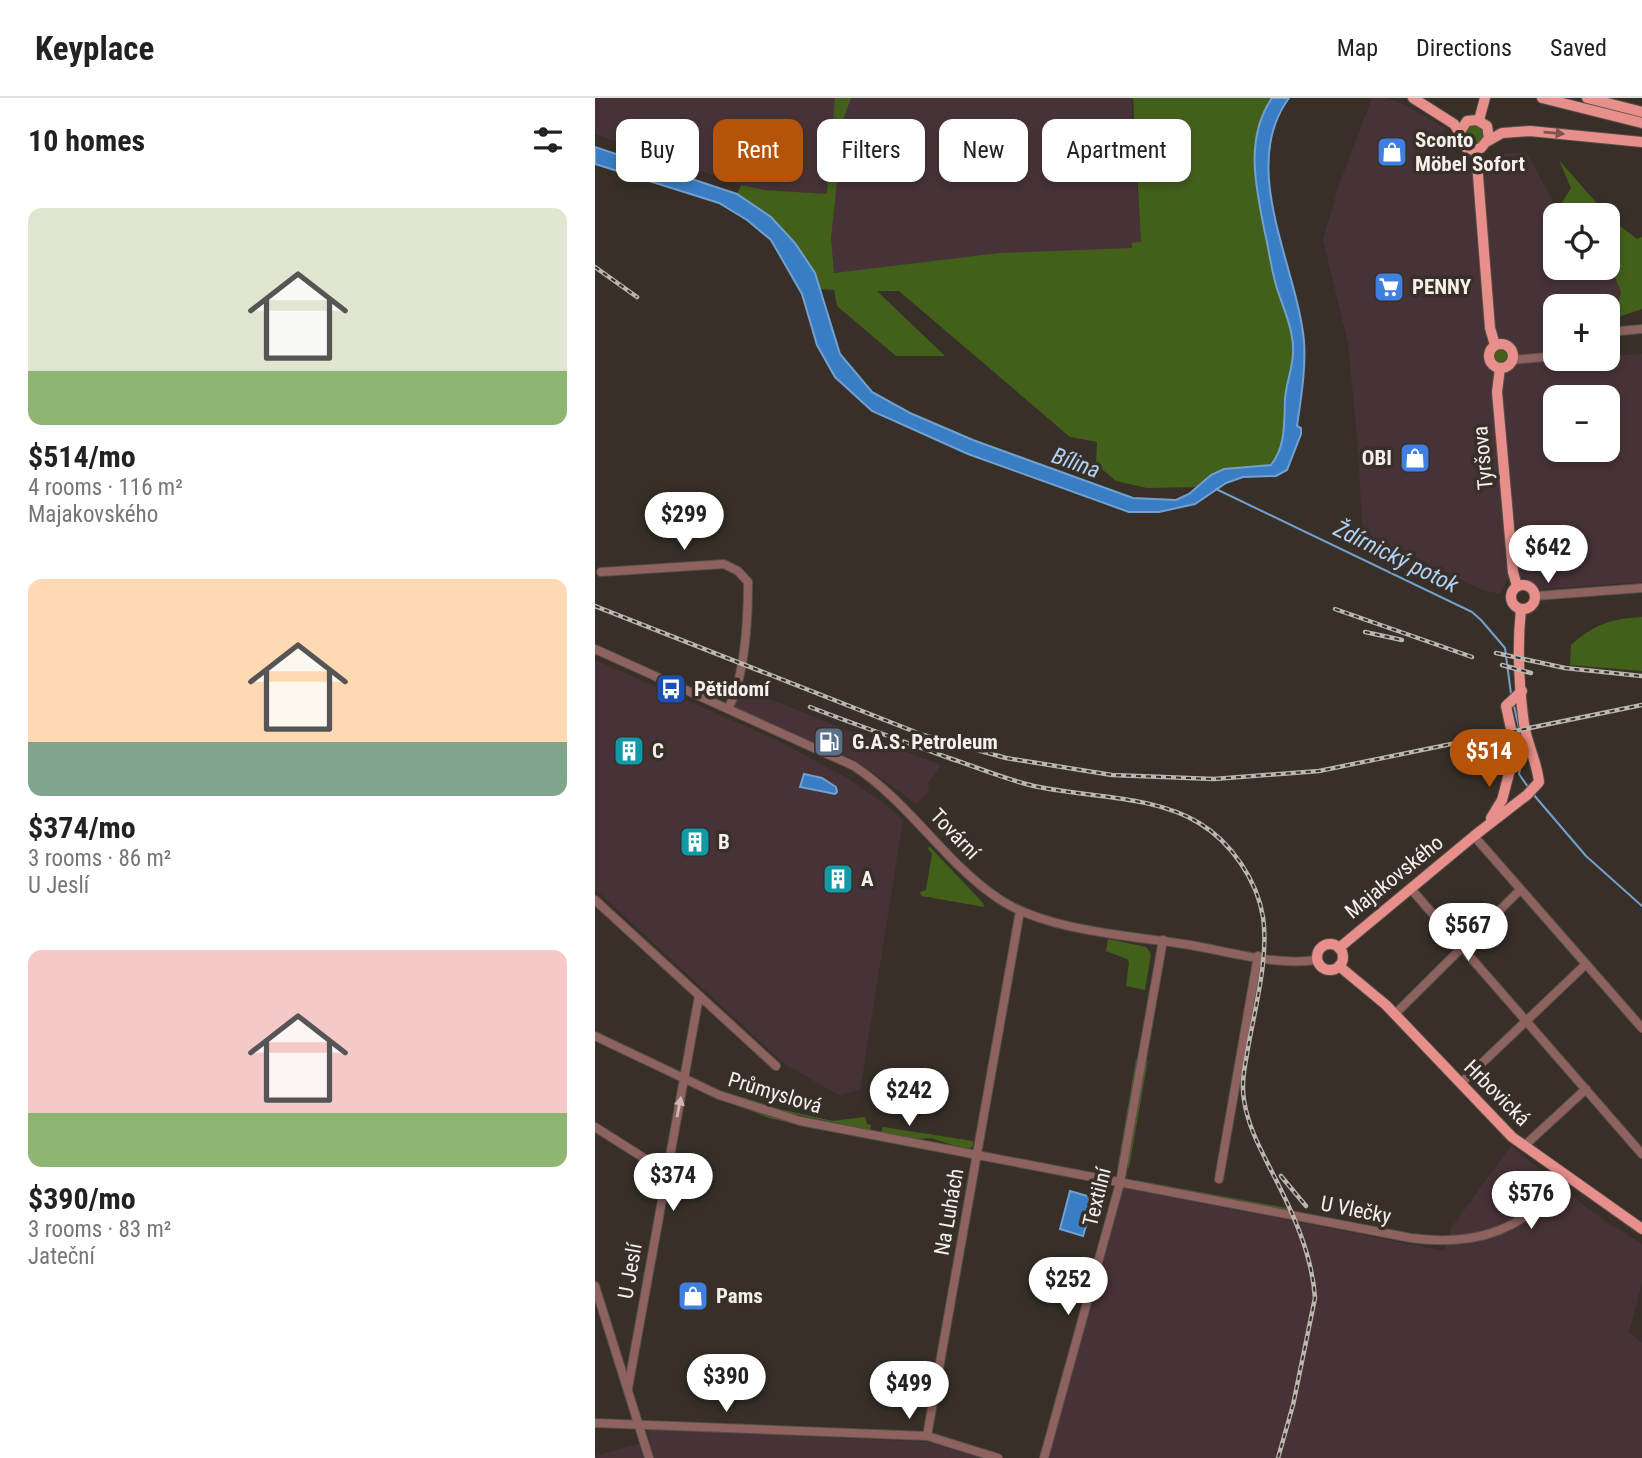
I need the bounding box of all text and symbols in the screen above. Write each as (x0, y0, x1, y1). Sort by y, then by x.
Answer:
text: Keyplace (35, 29, 154, 68)
text: Map (1337, 34, 1378, 62)
text: Directions (1416, 34, 1512, 62)
text: Saved (1550, 34, 1607, 62)
chip: Buy (616, 119, 699, 182)
chip: Rent (713, 119, 803, 182)
chip: Filters (817, 119, 925, 182)
chip: New (939, 119, 1028, 182)
chip: Apartment (1042, 119, 1191, 182)
icon: filters (529, 121, 567, 159)
text: 10 homes (28, 123, 145, 158)
place label: Sconto Möbel Sofort (1415, 128, 1525, 176)
one-way arrow (1543, 128, 1565, 139)
shop icon: Sconto Möbel Sofort (1375, 135, 1409, 169)
map controls (1543, 203, 1620, 462)
button: locate (1543, 203, 1620, 280)
icon: home (235, 253, 361, 379)
supermarket icon: PENNY (1372, 270, 1406, 304)
place label: PENNY (1412, 275, 1472, 299)
button: + (1543, 294, 1620, 371)
button: − (1543, 385, 1620, 462)
street label: Tyršova (1468, 425, 1498, 491)
text: $514/mo (28, 439, 136, 474)
shop icon: OBI (1398, 441, 1432, 475)
water label: Bílina (1048, 442, 1104, 484)
place label: OBI (1362, 446, 1392, 470)
text: 4 rooms · 116 m² (28, 474, 183, 501)
pin: $299 (643, 492, 725, 552)
text: Majakovského (28, 501, 158, 528)
text: $299 (661, 501, 707, 528)
water label: Ždírnický potok (1328, 514, 1464, 599)
pin: $642 (1507, 526, 1589, 585)
text: $642 (1525, 534, 1571, 561)
icon: home (235, 624, 361, 750)
bus stop icon: Pětidomí (654, 672, 688, 706)
place label: Pětidomí (694, 677, 771, 701)
fuel station icon: G.A.S. Petroleum (812, 725, 846, 759)
place label: G.A.S. Petroleum (852, 730, 998, 754)
pin: $514 (1448, 730, 1530, 789)
building icon: C (612, 734, 646, 768)
text: $514 (1466, 738, 1512, 765)
place label: C (652, 739, 664, 763)
street label: Tovární (925, 804, 985, 865)
text: $374/mo (28, 810, 136, 845)
building icon: B (678, 825, 712, 859)
place label: B (718, 830, 730, 854)
street label: Majakovského (1340, 830, 1448, 924)
text: 3 rooms · 86 m² (28, 845, 171, 872)
building icon: A (821, 862, 855, 896)
place label: A (861, 867, 874, 891)
text: U Jeslí (28, 872, 89, 899)
pin: $567 (1427, 904, 1509, 963)
text: $567 (1445, 912, 1491, 939)
icon: home (235, 995, 361, 1121)
street label: Hrbovická (1459, 1055, 1535, 1131)
street label: Průmyslová (725, 1067, 825, 1119)
pin: $242 (868, 1068, 950, 1128)
text: $242 (886, 1077, 932, 1104)
one-way arrow (674, 1095, 685, 1117)
pin: $374 (632, 1154, 714, 1213)
text: $374 (650, 1162, 696, 1189)
street label: Textilní (1078, 1164, 1116, 1229)
street label: Na Luhách (930, 1167, 968, 1257)
pin: $576 (1490, 1172, 1572, 1231)
text: $576 (1508, 1180, 1554, 1207)
text: $390/mo (28, 1181, 136, 1216)
street label: U Vlečky (1319, 1191, 1393, 1229)
text: 3 rooms · 83 m² (28, 1216, 171, 1243)
street label: U Jeslí (613, 1240, 647, 1301)
text: Jateční (28, 1243, 95, 1270)
pin: $252 (1027, 1258, 1109, 1317)
text: $252 (1045, 1266, 1091, 1293)
shop icon: Pams (676, 1279, 710, 1313)
place label: Pams (716, 1284, 763, 1308)
pin: $390 (685, 1354, 767, 1414)
pin: $499 (868, 1362, 950, 1421)
text: $390 (703, 1363, 749, 1390)
text: $499 (886, 1370, 932, 1397)

